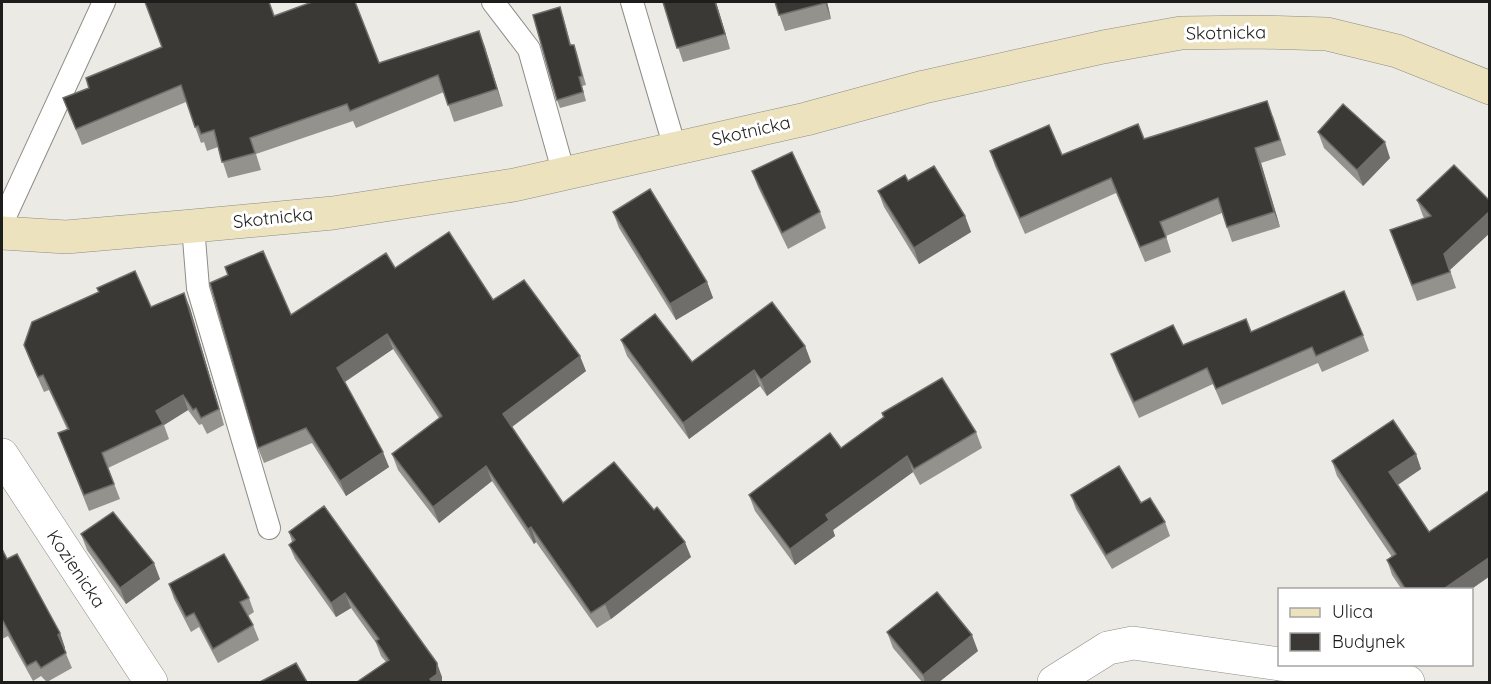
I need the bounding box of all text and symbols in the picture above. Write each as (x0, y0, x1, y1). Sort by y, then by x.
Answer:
street label: Skotnicka (1186, 20, 1266, 45)
street label: Skotnicka (709, 110, 793, 151)
street label: Skotnicka (232, 202, 314, 233)
street label: Kozienicka (42, 525, 111, 612)
legend (1278, 588, 1473, 666)
text: Ulica (1332, 600, 1373, 623)
text: Budynek (1332, 630, 1405, 653)

